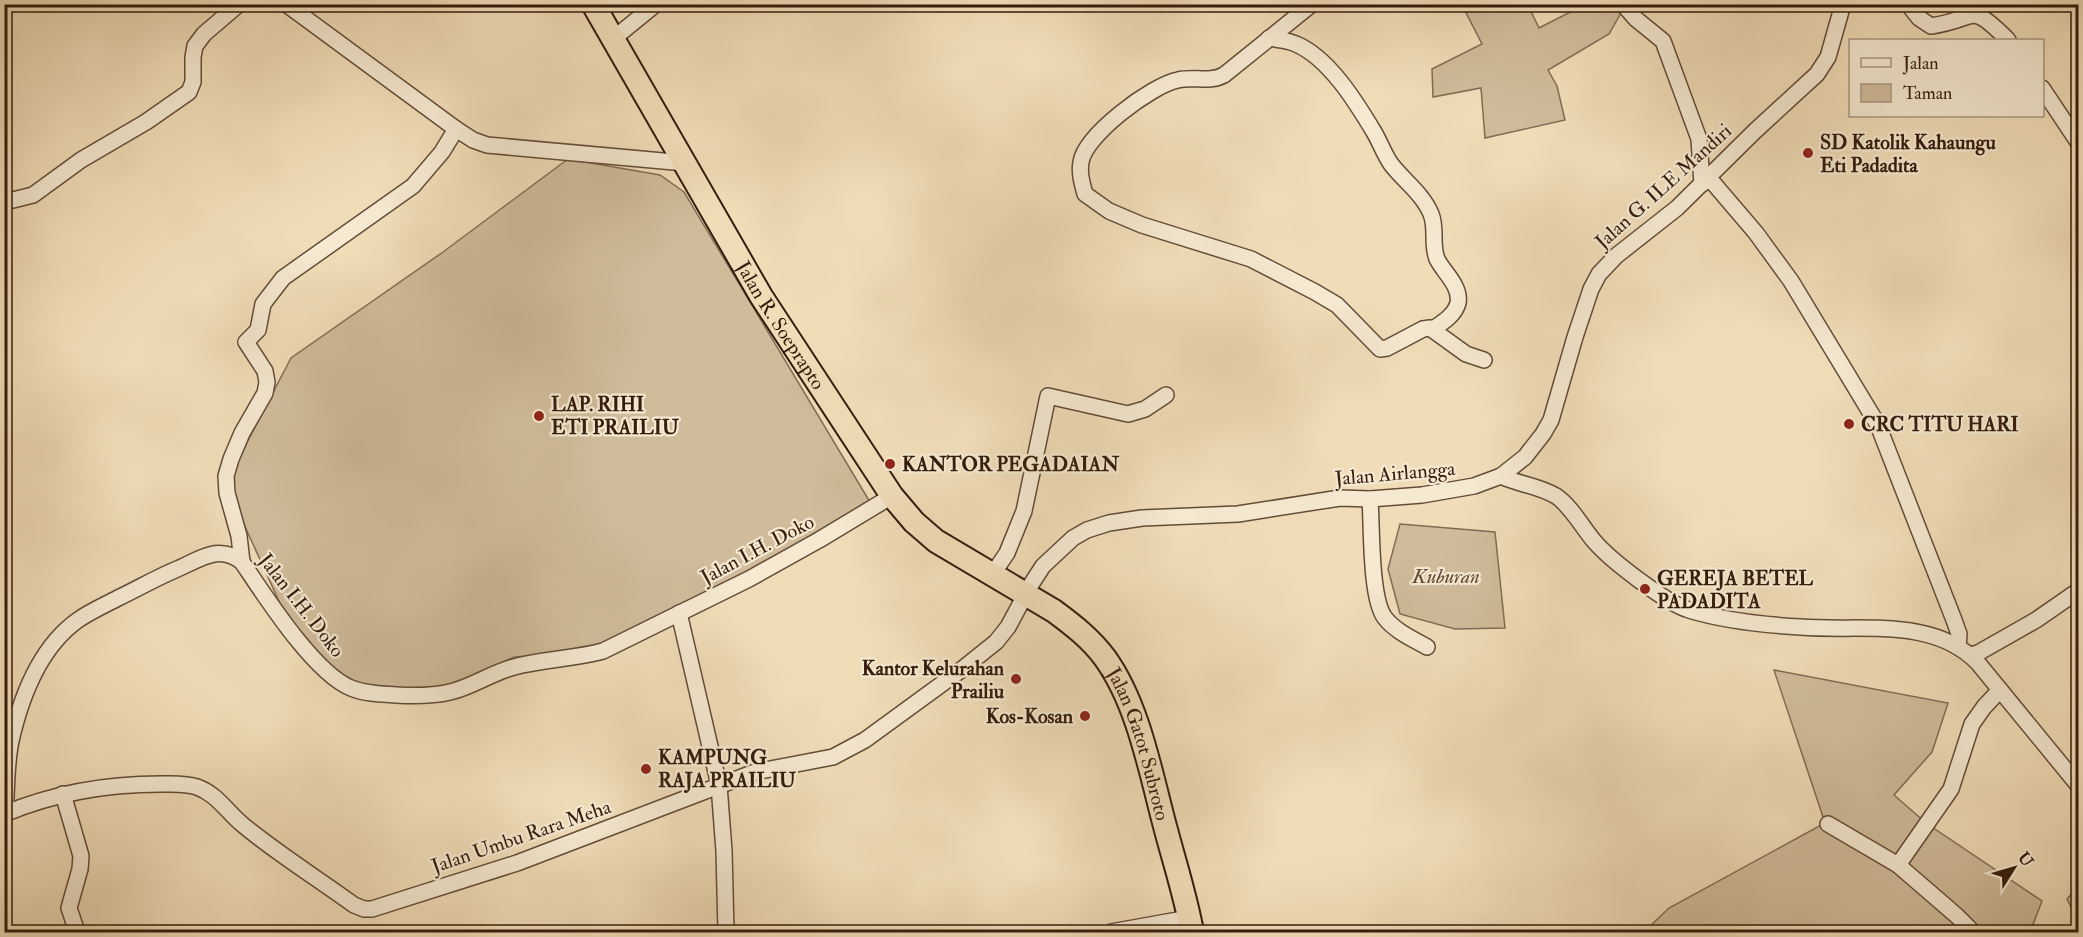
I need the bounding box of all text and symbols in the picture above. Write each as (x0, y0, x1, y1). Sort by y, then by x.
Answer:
legend (1849, 39, 2044, 117)
text: Jalan (1902, 52, 1939, 75)
text: Taman (1903, 82, 1952, 105)
street label: Jalan G. ILE Mandiri (1589, 118, 1737, 255)
place label: SD Katolik Kahaungu Eti Padadita (1820, 130, 1997, 178)
marker: SD Katolik Kahaungu Eti Padadita (1801, 146, 1815, 160)
street label: Jalan R. Soeprapto (730, 256, 831, 394)
place label: LAP. RIHI ETI PRAILIU (551, 392, 679, 440)
marker: LAP. RIHI ETI PRAILIU (532, 409, 546, 423)
place label: CRC TITU HARI (1861, 412, 2019, 437)
marker: CRC TITU HARI (1842, 417, 1856, 431)
place label: KANTOR PEGADAIAN (902, 452, 1120, 477)
street label: Jalan Airlangga (1333, 456, 1457, 491)
marker: KANTOR PEGADAIAN (883, 457, 897, 471)
street label: Jalan I.H. Doko (695, 509, 818, 590)
street label: Jalan I.H. Doko (253, 548, 350, 662)
park label: Kuburan (1411, 564, 1480, 589)
place label: GEREJA BETEL PADADITA (1657, 566, 1814, 614)
marker: GEREJA BETEL PADADITA (1638, 582, 1652, 596)
place label: Kantor Kelurahan Prailiu (862, 656, 1005, 704)
street label: Jalan Gatot Subroto (1101, 662, 1175, 823)
marker: Kantor Kelurahan Prailiu (1009, 672, 1023, 686)
place label: Kos-Kosan (986, 704, 1074, 729)
marker: Kos-Kosan (1078, 709, 1092, 723)
place label: KAMPUNG RAJA PRAILIU (658, 745, 796, 793)
marker: KAMPUNG RAJA PRAILIU (639, 762, 653, 776)
street label: Jalan Umbu Rara Meha (427, 794, 615, 879)
north arrow (1984, 838, 2044, 898)
text: U (2013, 848, 2038, 871)

